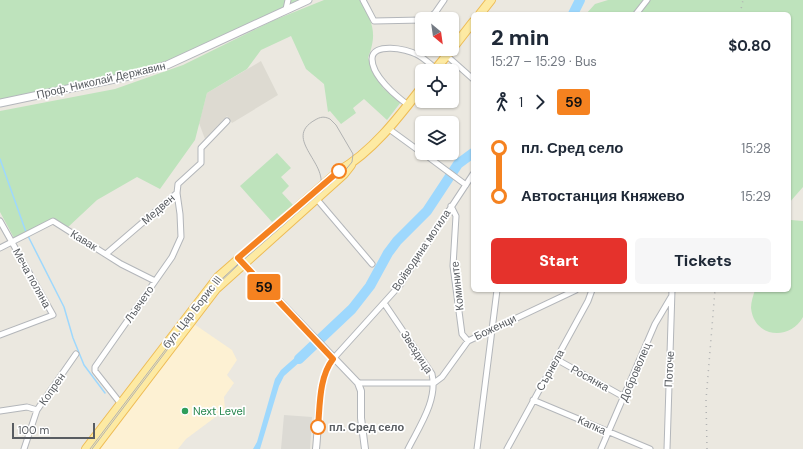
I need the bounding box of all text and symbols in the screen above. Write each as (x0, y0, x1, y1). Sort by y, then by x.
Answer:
north arrow (415, 12, 459, 56)
map controls (415, 12, 459, 160)
text: 2 min (491, 23, 549, 52)
text: $0.80 (728, 36, 771, 56)
text: 15:27 – 15:29 · Bus (491, 53, 597, 70)
street label: Проф. Николай Державин (35, 58, 167, 102)
button: locate (415, 64, 459, 108)
icon: walk (491, 91, 513, 113)
icon: forward (529, 91, 551, 113)
text: 59 (565, 93, 582, 111)
text: 1 (519, 94, 523, 111)
button: layers (415, 116, 459, 160)
text: пл. Сред село (521, 138, 623, 158)
text: 15:28 (741, 140, 771, 157)
unlabelled marker (331, 163, 347, 179)
text: Автостанция Княжево (521, 186, 685, 206)
text: 15:29 (741, 188, 771, 205)
street label: Медвен (139, 191, 177, 227)
street label: Войводина могила (389, 206, 454, 293)
street label: Кавак (68, 226, 100, 254)
button: Start (491, 238, 627, 284)
button: Tickets (635, 238, 771, 284)
street label: Меча поляна (10, 246, 55, 311)
street label: Комините (447, 261, 467, 311)
street label: бул. Цар Борис III (159, 273, 225, 351)
line badge: 59 (246, 274, 282, 300)
text: 59 (255, 278, 273, 296)
street label: Лъвчето (121, 283, 157, 325)
street label: Боженци (472, 311, 518, 343)
street label: Звездица (398, 328, 436, 377)
street label: Доброволец (616, 340, 654, 404)
street label: Сърнела (533, 346, 568, 393)
street label: Поточе (661, 350, 677, 388)
street label: Росянка (568, 362, 612, 395)
street label: Копрен (36, 370, 68, 408)
place label: Next Level (193, 404, 245, 418)
marker: Next Level (180, 406, 190, 416)
street label: Капка (576, 413, 609, 438)
marker: пл. Сред село (310, 419, 326, 435)
place label: пл. Сред село (329, 420, 404, 434)
scale bar (12, 421, 95, 440)
text: 100 m (18, 423, 49, 437)

